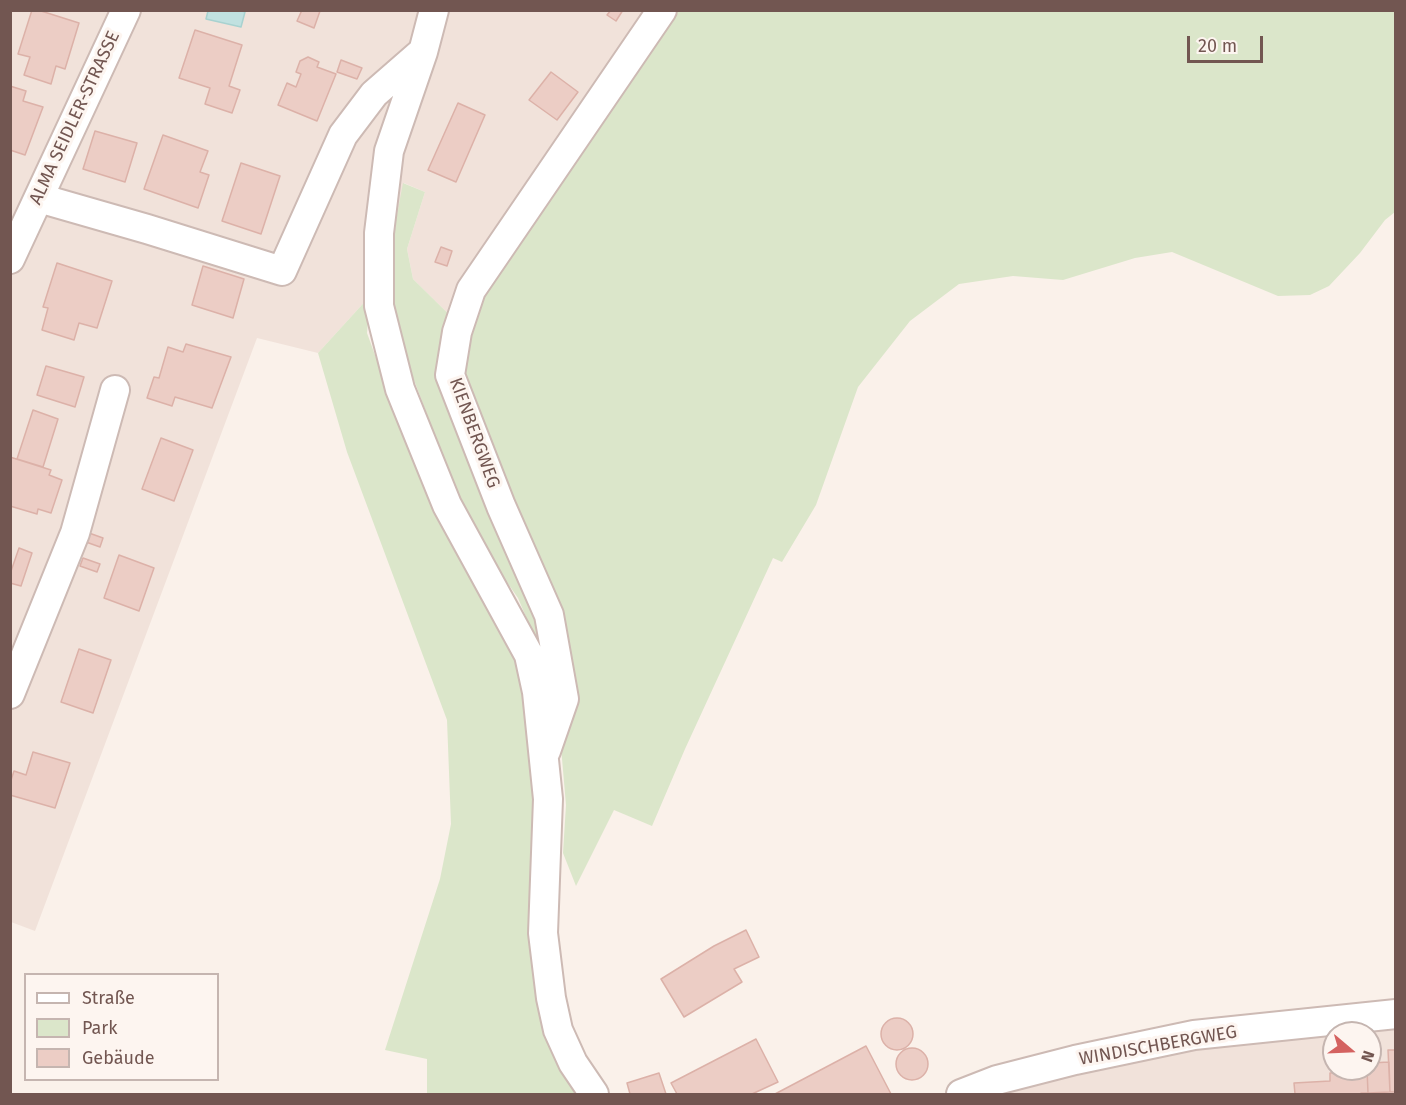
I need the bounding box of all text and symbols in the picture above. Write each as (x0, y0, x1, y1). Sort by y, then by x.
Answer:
scale bar (1190, 24, 1266, 62)
street label: ALMA SEIDLER-STRASSE (25, 28, 125, 208)
text: 20 m (1198, 35, 1237, 57)
street label: KIENBERGWEG (444, 375, 504, 491)
legend (24, 973, 219, 1081)
text: Straße (82, 987, 135, 1009)
text: Park (82, 1017, 117, 1039)
street label: WINDISCHBERGWEG (1077, 1021, 1239, 1071)
north arrow (1322, 1021, 1382, 1081)
text: Gebäude (82, 1047, 155, 1069)
text: N (1357, 1048, 1378, 1064)

